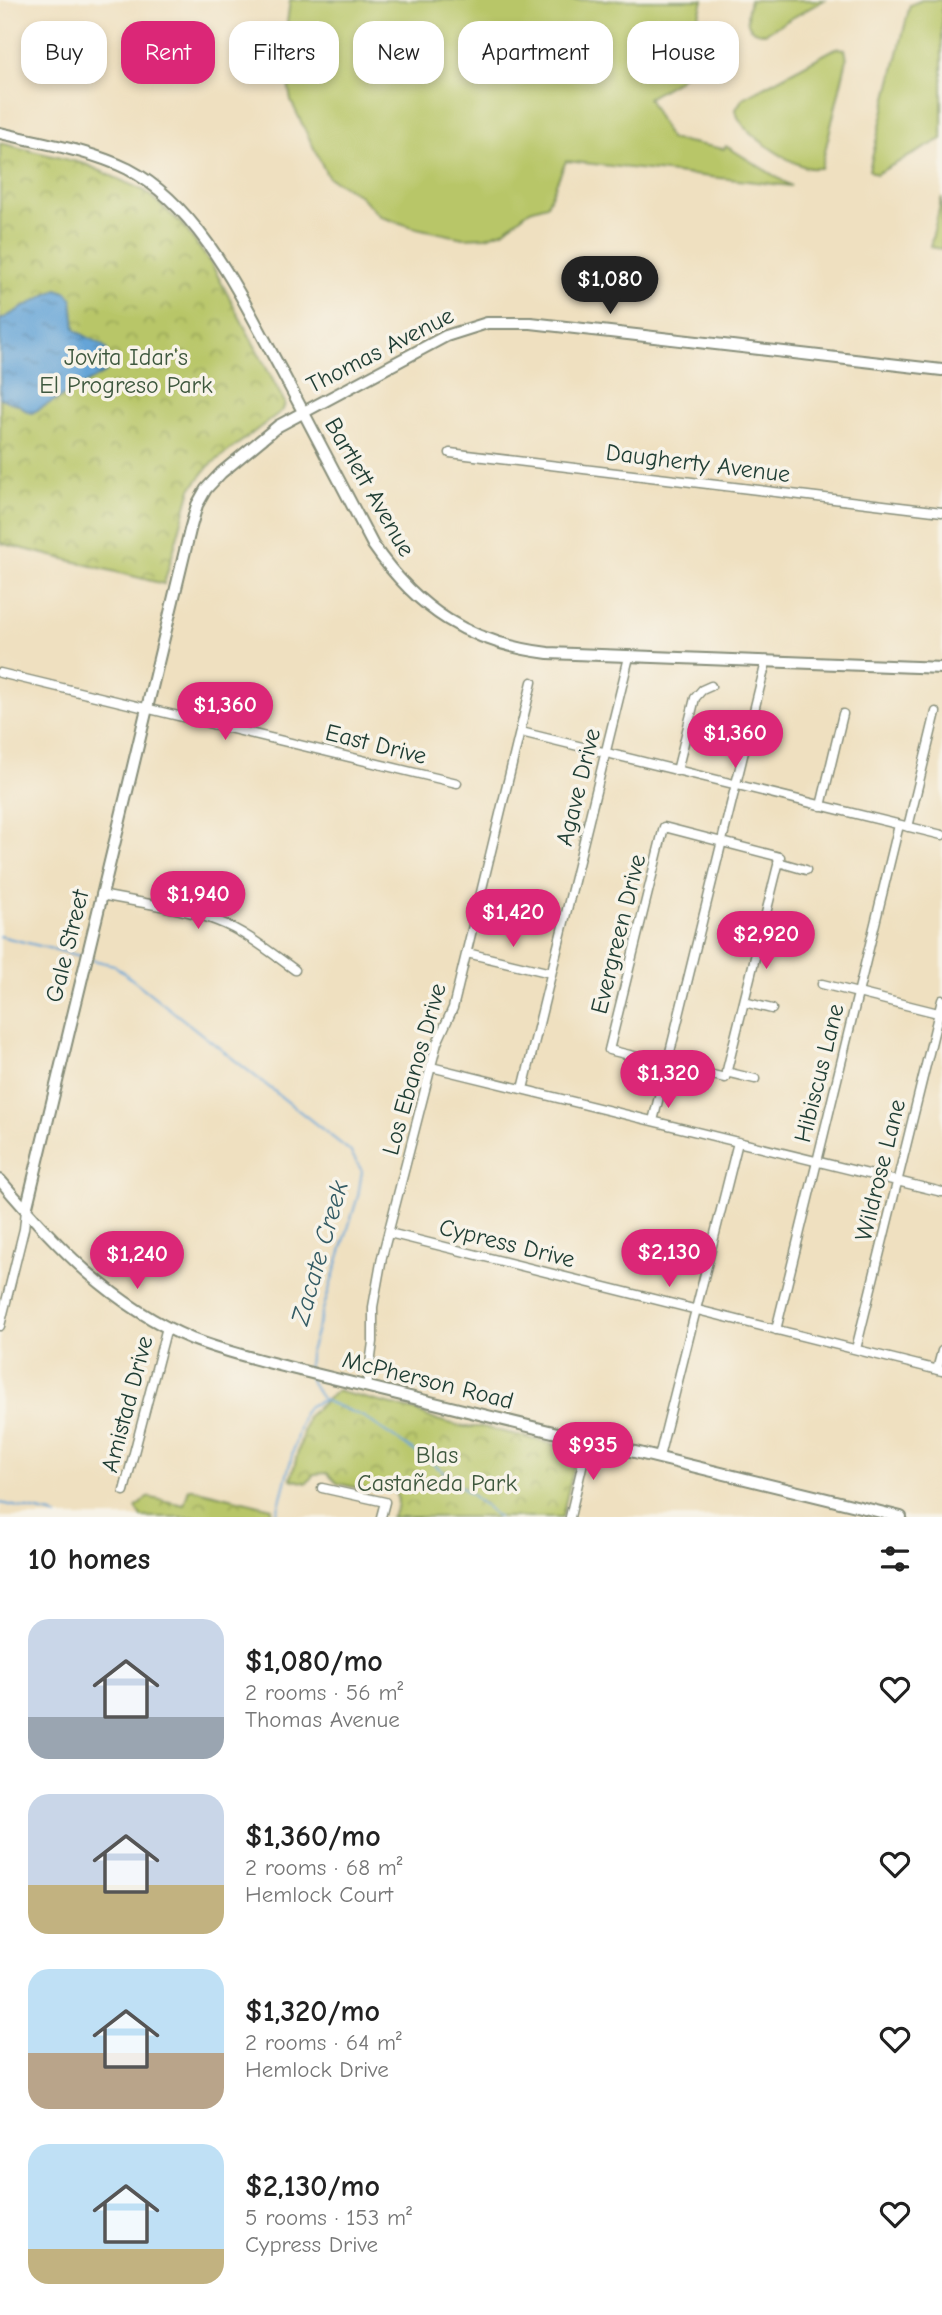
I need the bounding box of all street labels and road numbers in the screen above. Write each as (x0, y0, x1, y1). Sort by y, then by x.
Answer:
street label: Thomas Avenue (302, 301, 458, 399)
street label: Bartlett Avenue (319, 413, 421, 561)
street label: Daugherty Avenue (604, 438, 792, 488)
street label: East Drive (322, 718, 430, 770)
street label: Agave Drive (550, 725, 606, 849)
street label: Evergreen Drive (585, 851, 651, 1017)
street label: Gale Street (40, 886, 95, 1005)
street label: Los Ebanos Drive (376, 980, 452, 1158)
street label: Hibiscus Lane (788, 1001, 850, 1145)
street label: Wildrose Lane (849, 1096, 911, 1244)
street label: Cypress Drive (436, 1213, 578, 1273)
street label: Amistad Drive (95, 1333, 159, 1475)
street label: McPherson Road (340, 1345, 516, 1415)

